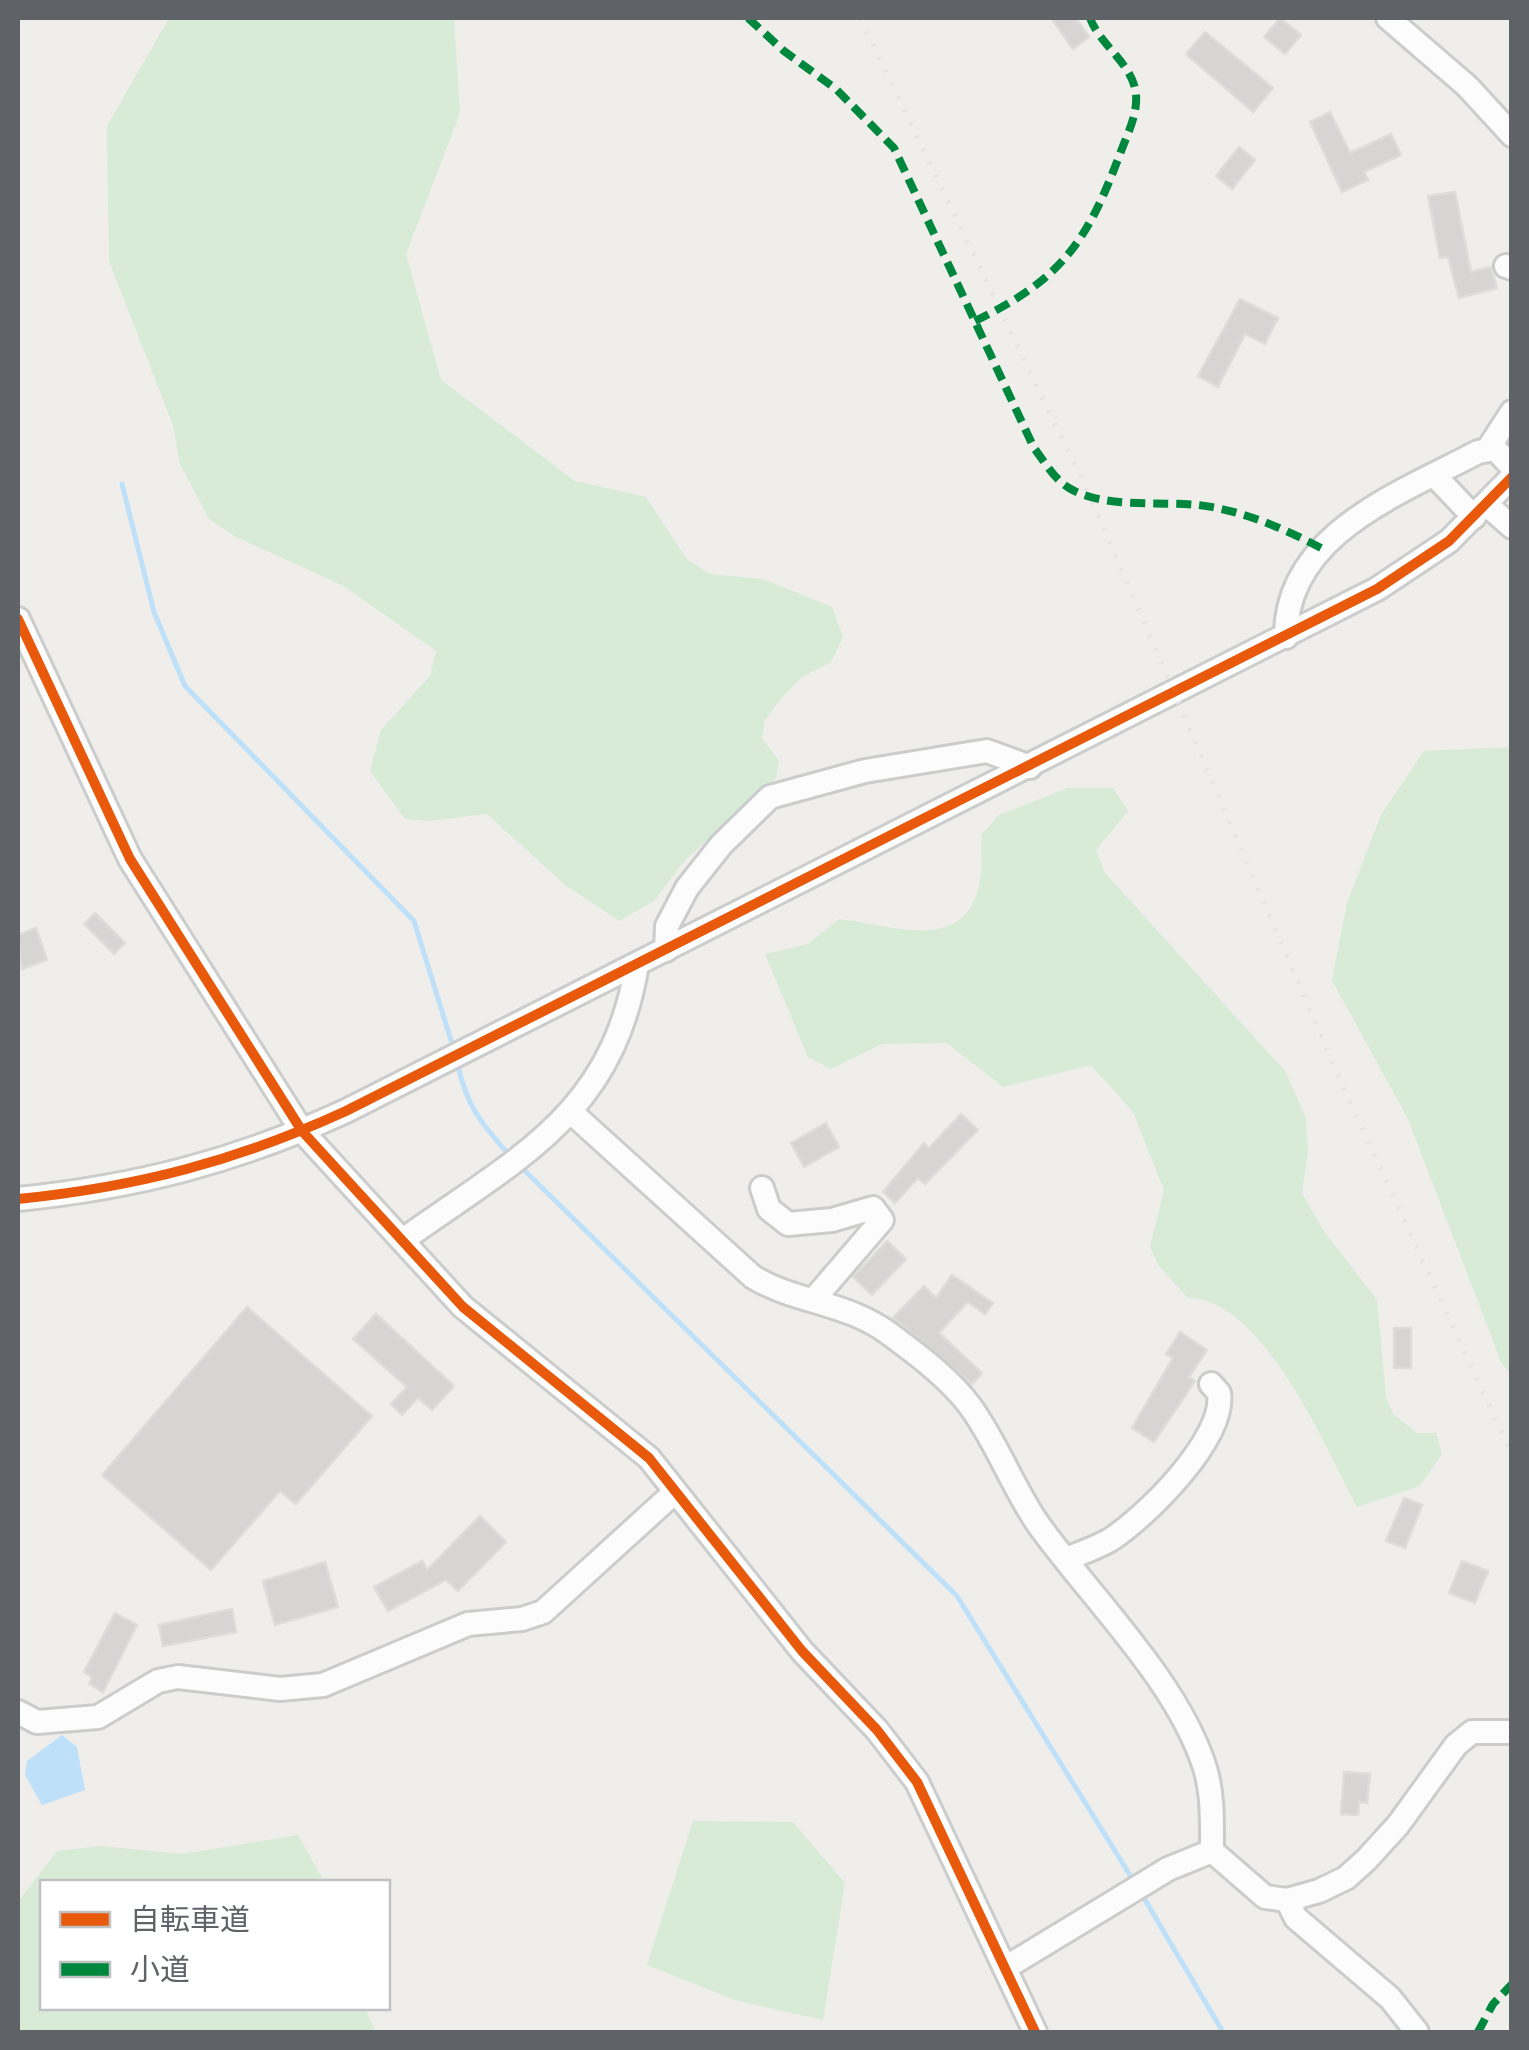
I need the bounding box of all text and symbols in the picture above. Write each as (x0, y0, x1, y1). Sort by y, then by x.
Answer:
legend (40, 1880, 390, 2010)
text: 自転車道 (130, 1900, 250, 1936)
text: 小道 (130, 1950, 190, 1986)

